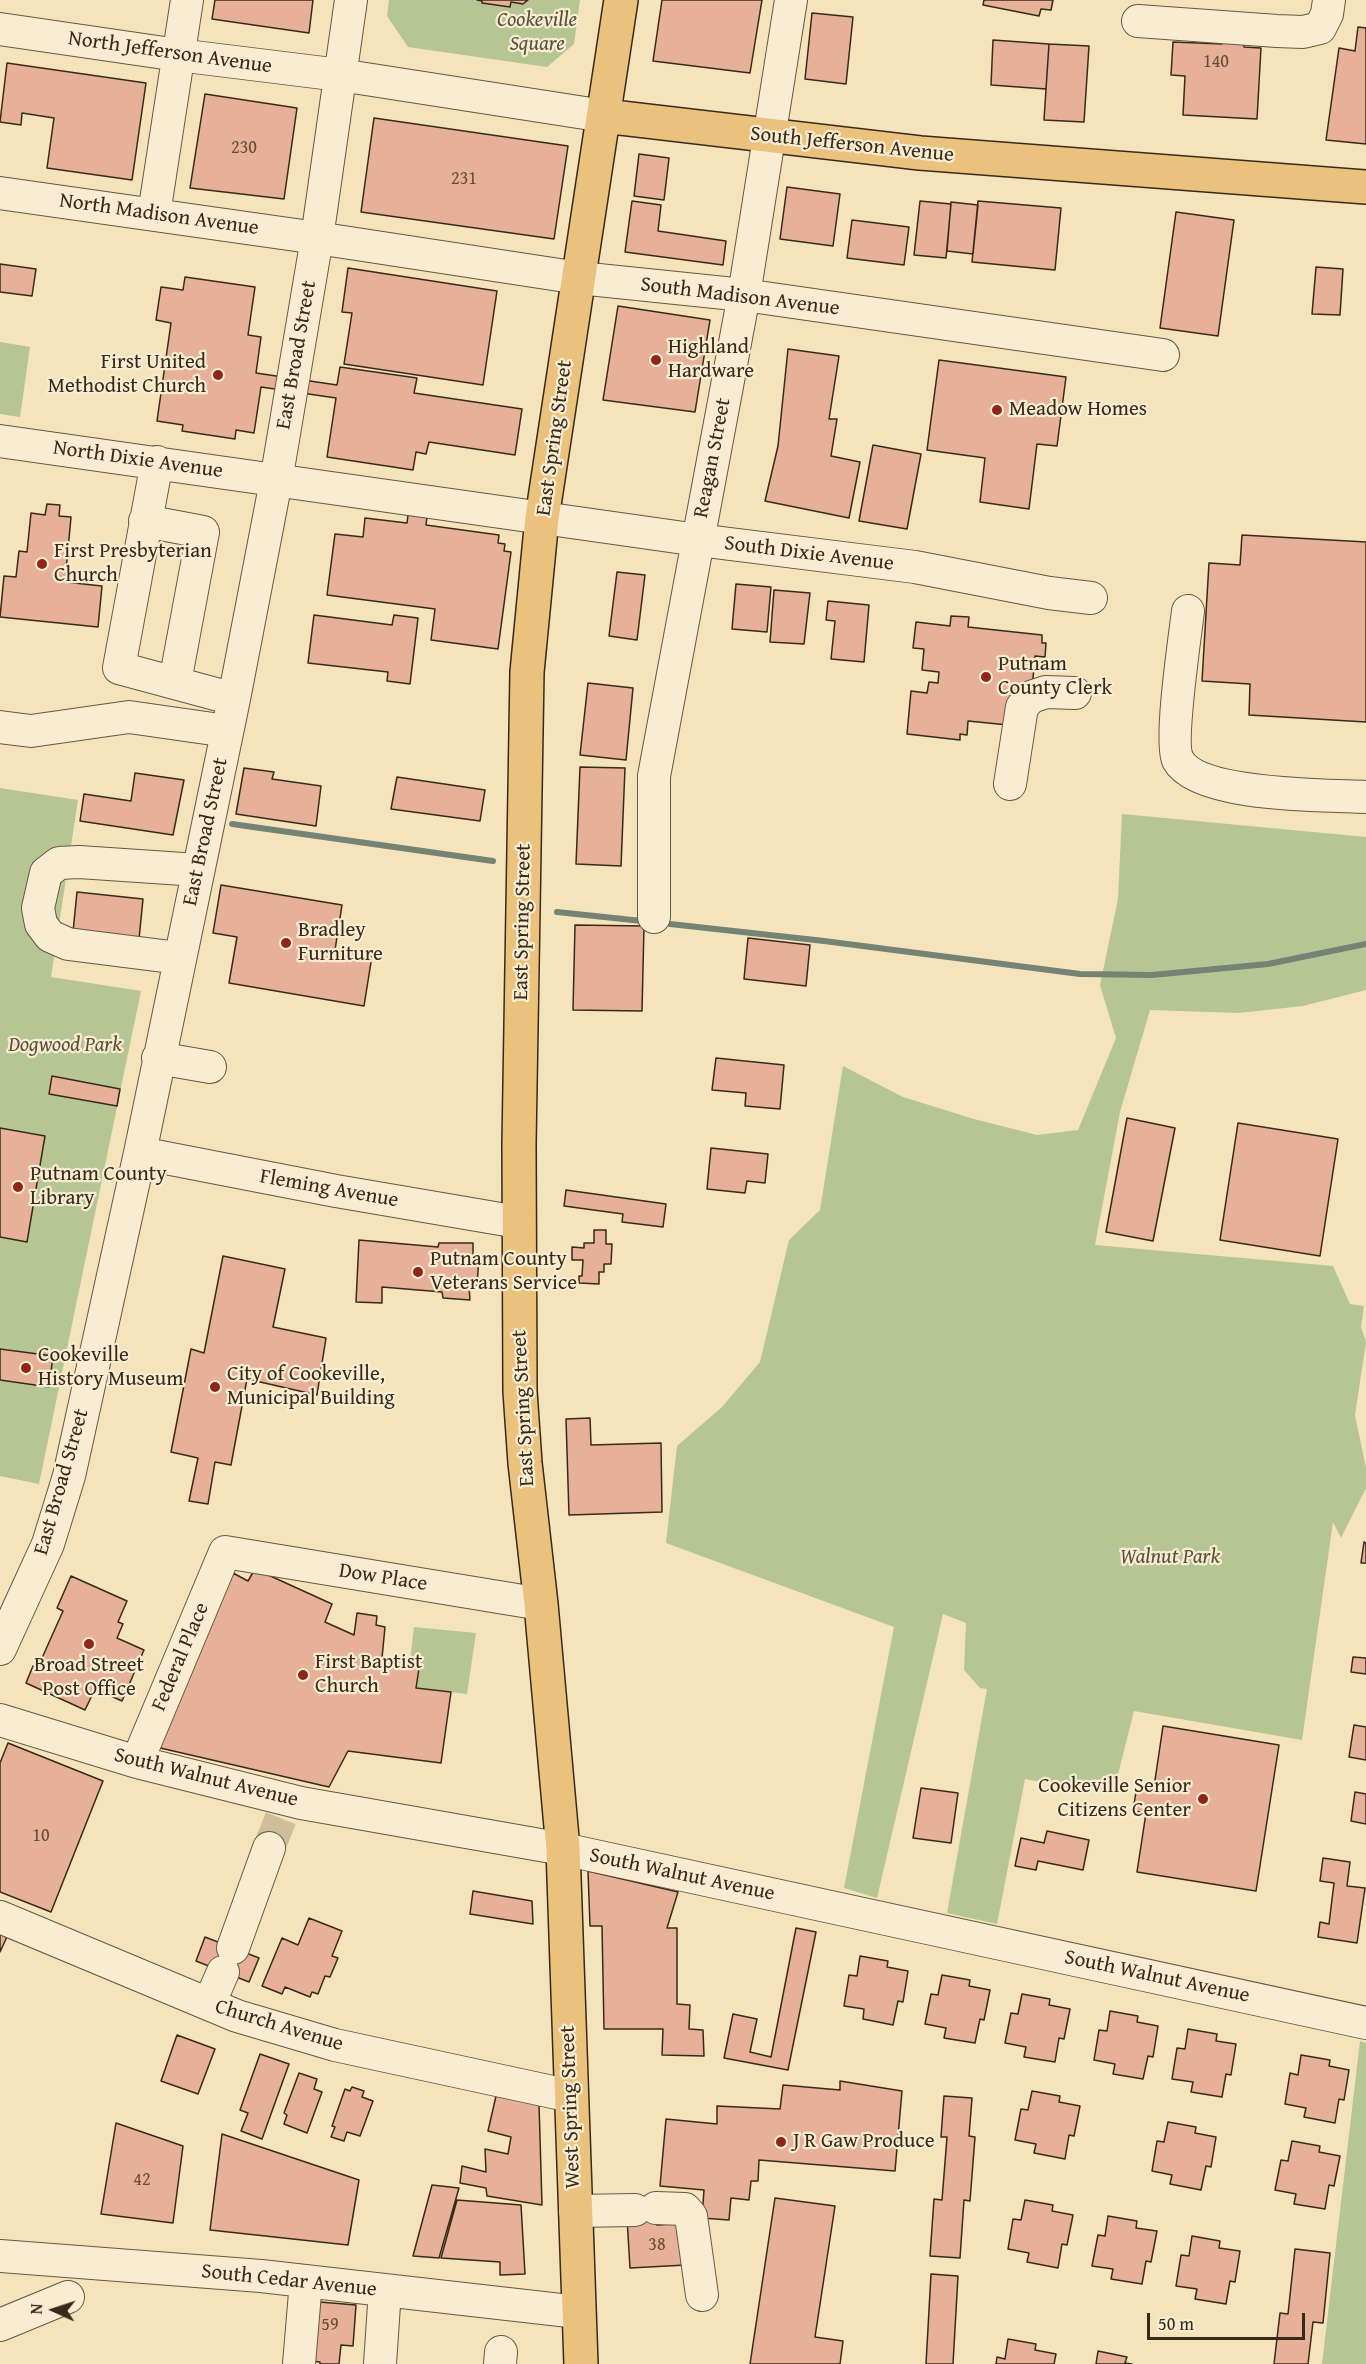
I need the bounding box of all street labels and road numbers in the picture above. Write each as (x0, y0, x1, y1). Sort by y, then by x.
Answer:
street label: North Jefferson Avenue (67, 26, 273, 80)
street label: South Jefferson Avenue (749, 122, 955, 168)
street label: North Madison Avenue (58, 189, 260, 241)
street label: South Madison Avenue (639, 272, 841, 322)
street label: East Broad Street (272, 279, 322, 431)
street label: East Spring Street (532, 358, 578, 518)
street label: Reagan Street (689, 396, 737, 520)
street label: North Dixie Avenue (51, 436, 225, 484)
street label: South Dixie Avenue (723, 531, 895, 577)
street label: East Broad Street (178, 756, 234, 908)
street label: East Spring Street (509, 843, 537, 1001)
street label: Fleming Avenue (258, 1164, 400, 1214)
street label: East Spring Street (507, 1329, 541, 1487)
street label: East Broad Street (29, 1406, 95, 1558)
street label: Dow Place (337, 1559, 429, 1597)
street label: Federal Place (147, 1599, 215, 1715)
street label: South Walnut Avenue (111, 1743, 301, 1813)
street label: South Walnut Avenue (587, 1843, 777, 1907)
street label: South Walnut Avenue (1062, 1945, 1252, 2009)
street label: Church Avenue (212, 1995, 346, 2057)
street label: West Spring Street (556, 2025, 586, 2189)
street label: South Cedar Avenue (200, 2259, 378, 2303)

